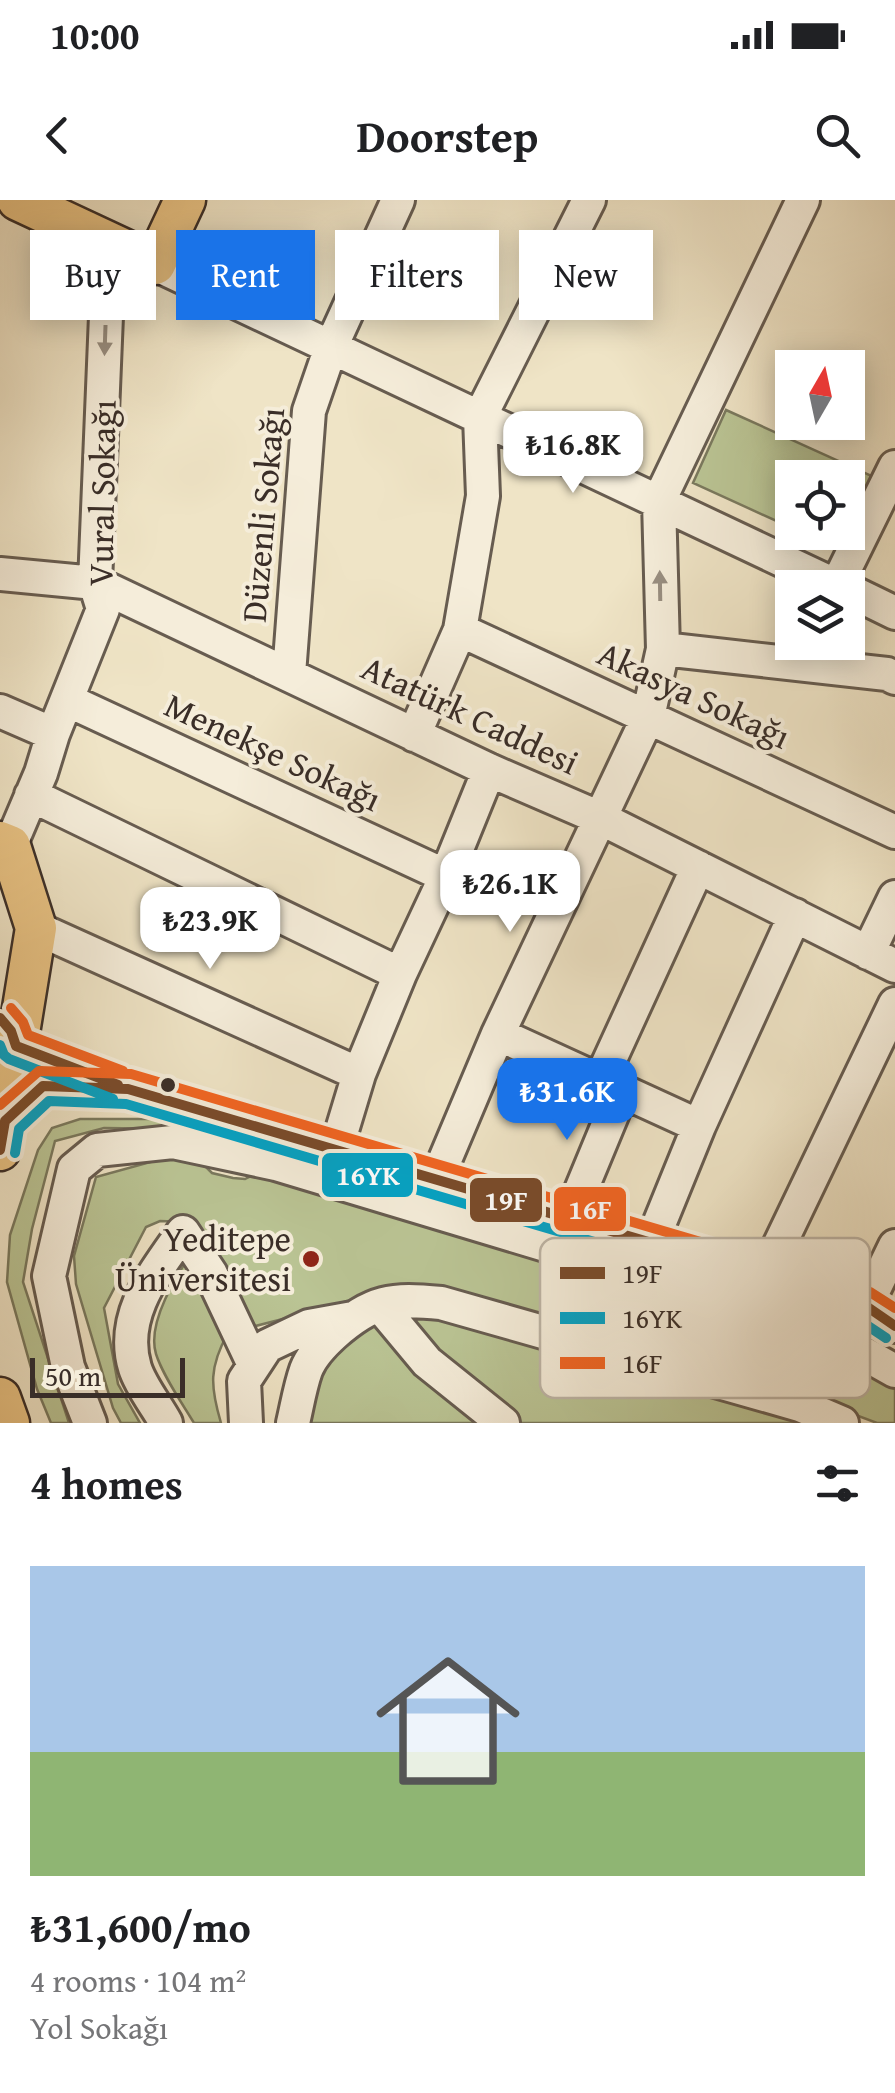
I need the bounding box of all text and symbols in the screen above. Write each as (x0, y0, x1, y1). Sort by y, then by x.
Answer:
text: 10:00 (50, 7, 140, 63)
text: Doorstep (357, 103, 538, 168)
icon: back (30, 108, 85, 163)
icon: search (810, 108, 865, 163)
chip: Buy (30, 230, 156, 320)
chip: Rent (176, 230, 315, 320)
chip: Filters (335, 230, 499, 320)
chip: New (519, 230, 653, 320)
one-way arrow (97, 325, 113, 357)
north arrow (775, 350, 865, 440)
map controls (775, 350, 865, 660)
street label: Vural Sokağı (74, 399, 129, 587)
street label: Düzenli Sokağı (228, 405, 297, 624)
pin: ₺16.8K (492, 411, 654, 496)
text: ₺16.8K (525, 420, 621, 467)
button: locate (775, 460, 865, 550)
one-way arrow (652, 570, 668, 602)
button: layers (775, 570, 865, 660)
street label: Akasya Sokağı (590, 628, 799, 761)
street label: Atatürk Caddesi (353, 642, 587, 787)
street label: Menekşe Sokağı (157, 679, 390, 824)
pin: ₺26.1K (429, 850, 591, 935)
text: ₺26.1K (462, 859, 558, 906)
pin: ₺23.9K (129, 887, 291, 972)
text: ₺23.9K (162, 896, 258, 943)
pin: ₺31.6K (486, 1058, 648, 1143)
text: ₺31.6K (519, 1067, 615, 1114)
unlabelled marker (158, 1075, 178, 1095)
line badge: 16YK (320, 1151, 415, 1199)
text: 16YK (336, 1154, 400, 1195)
line badge: 19F (468, 1176, 544, 1224)
text: 19F (484, 1179, 528, 1220)
line badge: 16F (552, 1185, 628, 1233)
text: 16F (568, 1188, 612, 1229)
place label: Yeditepe Üniversitesi (115, 1213, 291, 1304)
legend (540, 1238, 870, 1398)
marker: Yeditepe Üniversitesi (300, 1248, 322, 1270)
text: 19F (622, 1252, 663, 1293)
text: 16YK (622, 1297, 683, 1338)
text: 16F (622, 1342, 663, 1383)
scale bar (30, 1353, 185, 1398)
text: 50 m (45, 1355, 101, 1396)
text: 4 homes (30, 1453, 183, 1514)
icon: filters (810, 1456, 865, 1511)
icon: home (358, 1631, 538, 1811)
text: ₺31,600/mo (30, 1896, 251, 1957)
text: 4 rooms · 104 m² (30, 1957, 246, 2004)
text: Yol Sokağı (30, 2004, 168, 2051)

